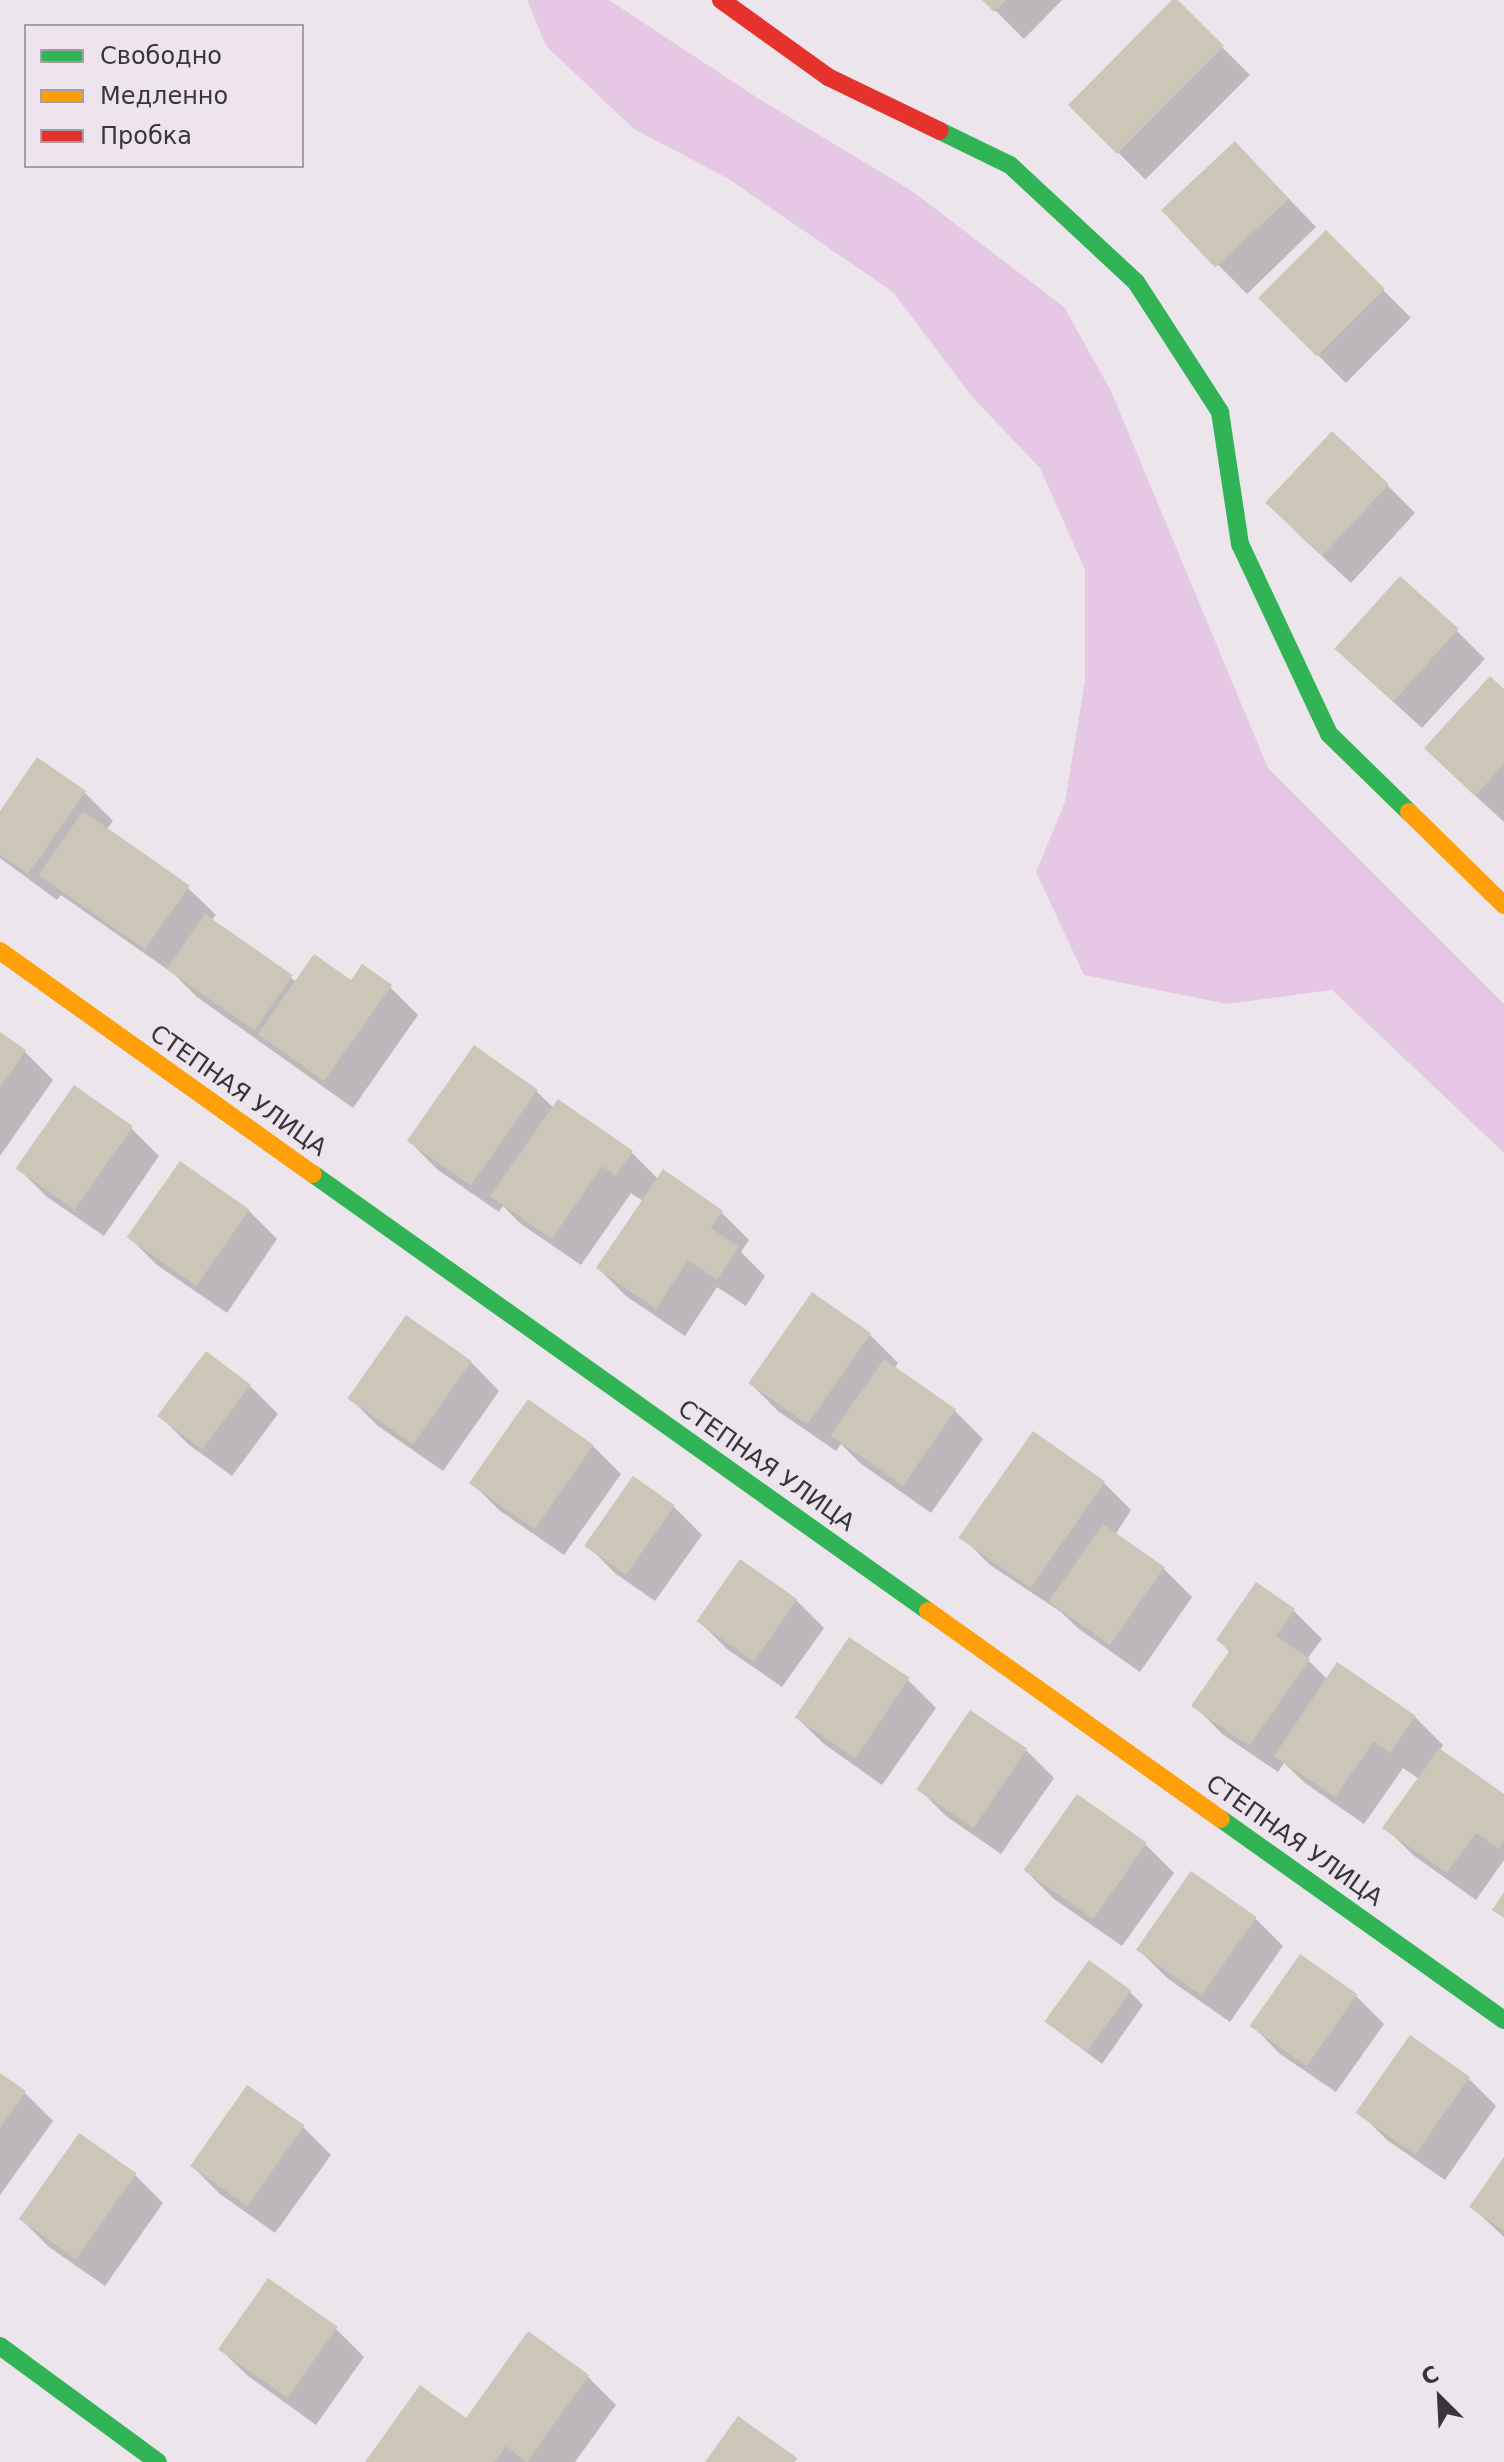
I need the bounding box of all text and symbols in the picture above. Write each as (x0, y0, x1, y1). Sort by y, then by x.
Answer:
legend (24, 24, 304, 168)
text: Свободно (100, 42, 222, 70)
text: Медленно (100, 82, 228, 110)
text: Пробка (100, 122, 192, 150)
street label: СТЕПНАЯ УЛИЦА (144, 1019, 332, 1163)
street label: СТЕПНАЯ УЛИЦА (672, 1394, 860, 1538)
street label: СТЕПНАЯ УЛИЦА (1200, 1769, 1388, 1913)
north arrow (1400, 2358, 1480, 2438)
text: С (1418, 2361, 1442, 2390)

